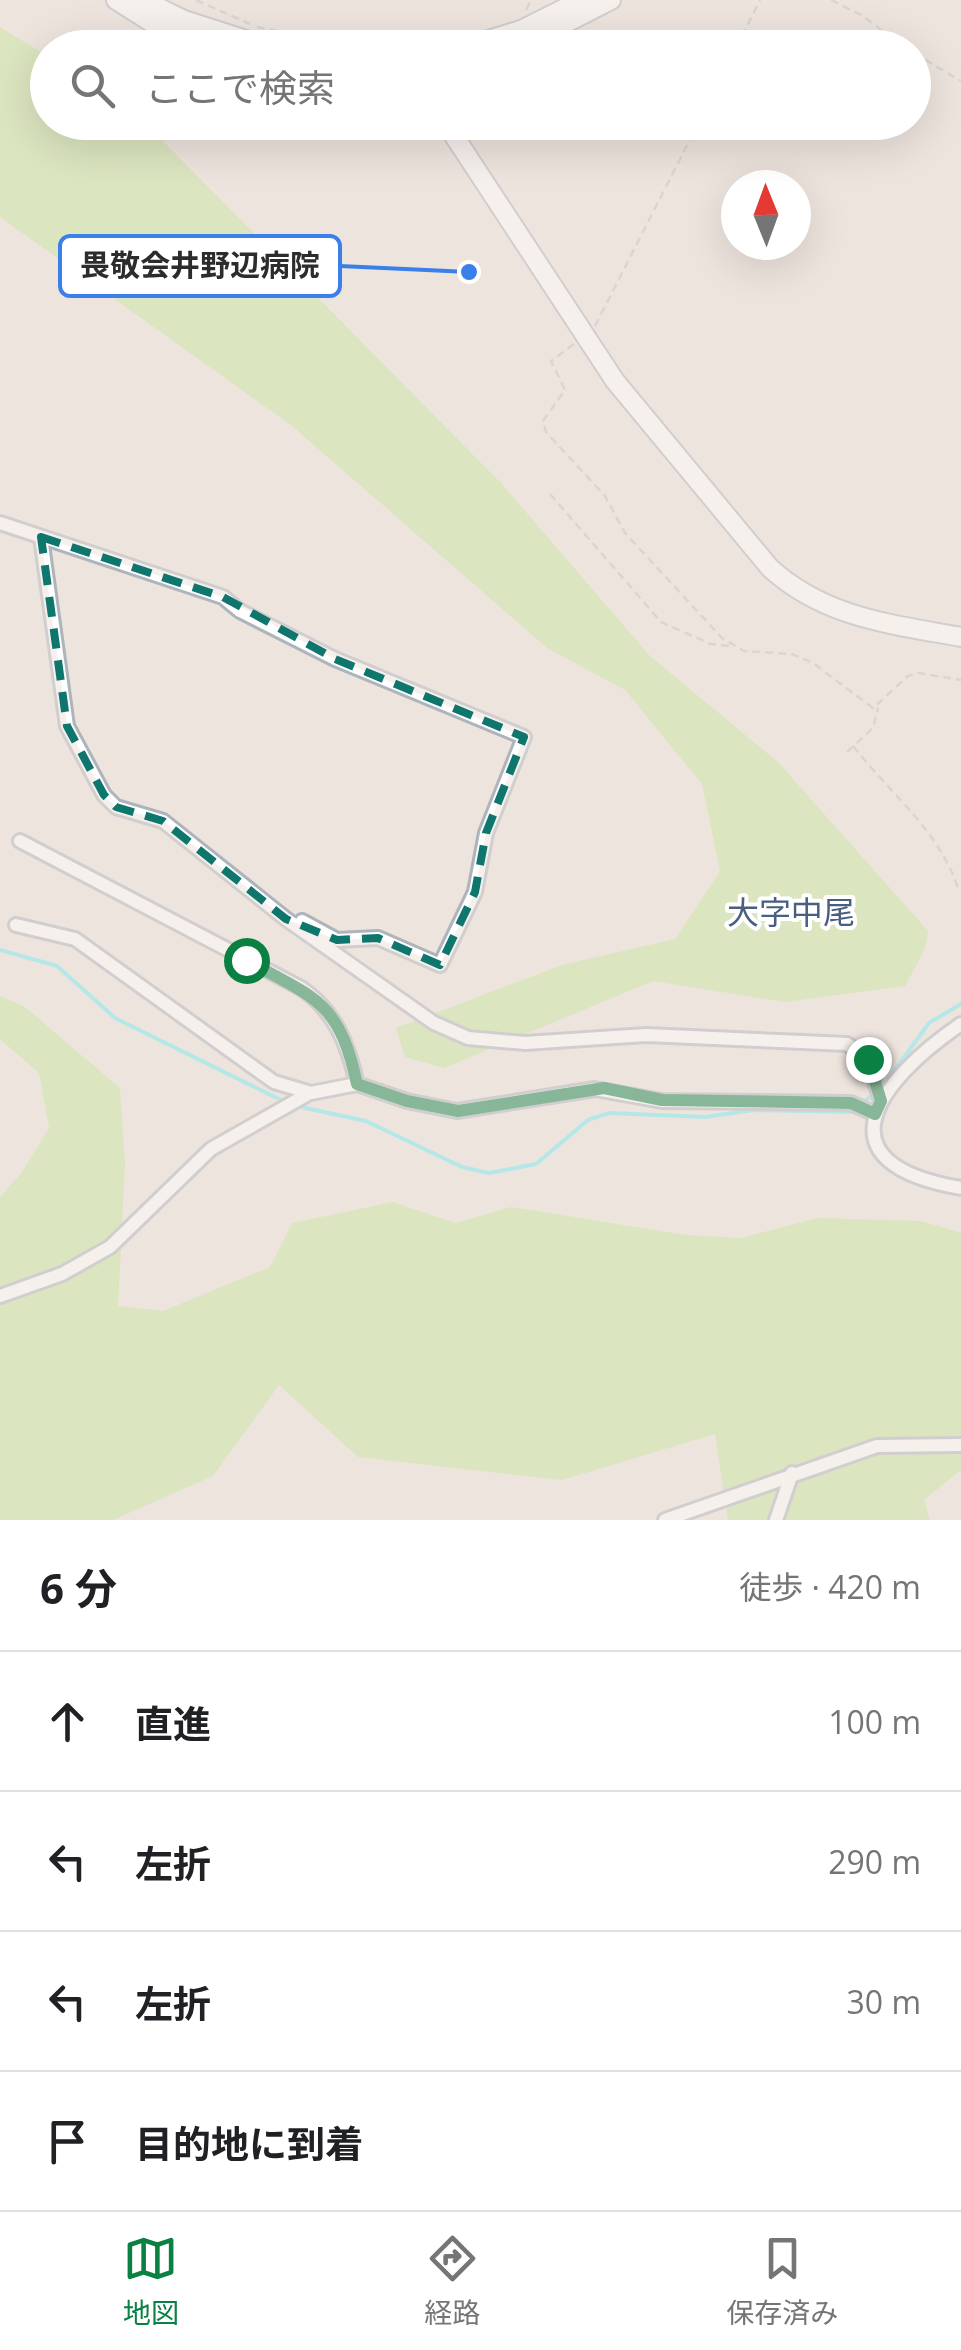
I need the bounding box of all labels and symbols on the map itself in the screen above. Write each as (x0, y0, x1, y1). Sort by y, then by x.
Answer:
north arrow (721, 170, 811, 260)
callout: 畏敬会井野辺病院 (60, 236, 340, 296)
text: 畏敬会井野辺病院 (80, 244, 320, 285)
district label: 大字中尾 (727, 890, 855, 933)
route start (224, 938, 270, 984)
route end (846, 1037, 892, 1083)

